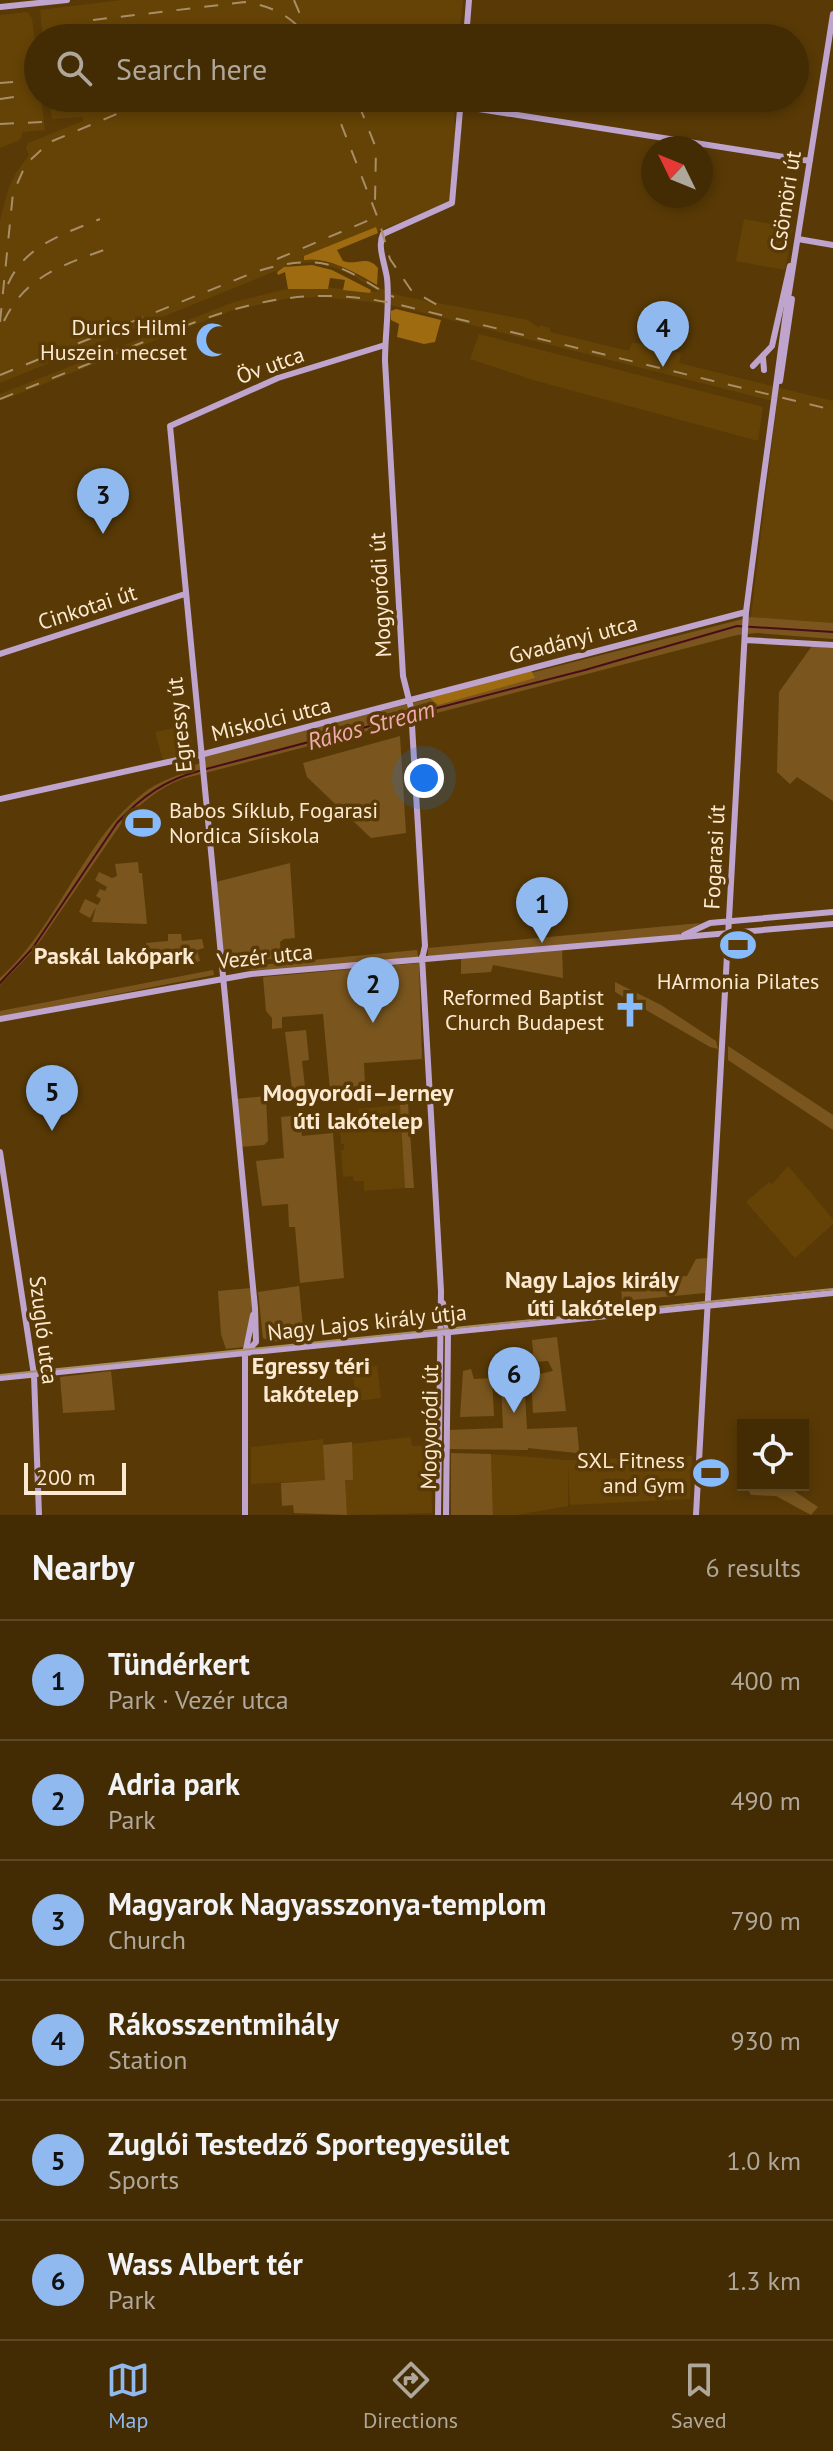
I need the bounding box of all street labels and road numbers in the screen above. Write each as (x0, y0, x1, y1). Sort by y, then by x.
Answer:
street label: Csömöri út (763, 148, 807, 253)
street label: Öv utca (232, 340, 308, 390)
street label: Mogyoródi út (363, 531, 397, 658)
street label: Cinkotai út (34, 578, 140, 636)
street label: Gvadányi utca (506, 608, 640, 670)
street label: Egressy út (160, 676, 198, 774)
street label: Miskolci utca (208, 691, 334, 747)
street label: Fogarasi út (697, 803, 731, 910)
street label: Vezér utca (215, 937, 314, 975)
street label: Szugló utca (23, 1274, 65, 1386)
street label: Nagy Lajos király útja (266, 1298, 468, 1346)
street label: Mogyoródi út (414, 1364, 444, 1490)

